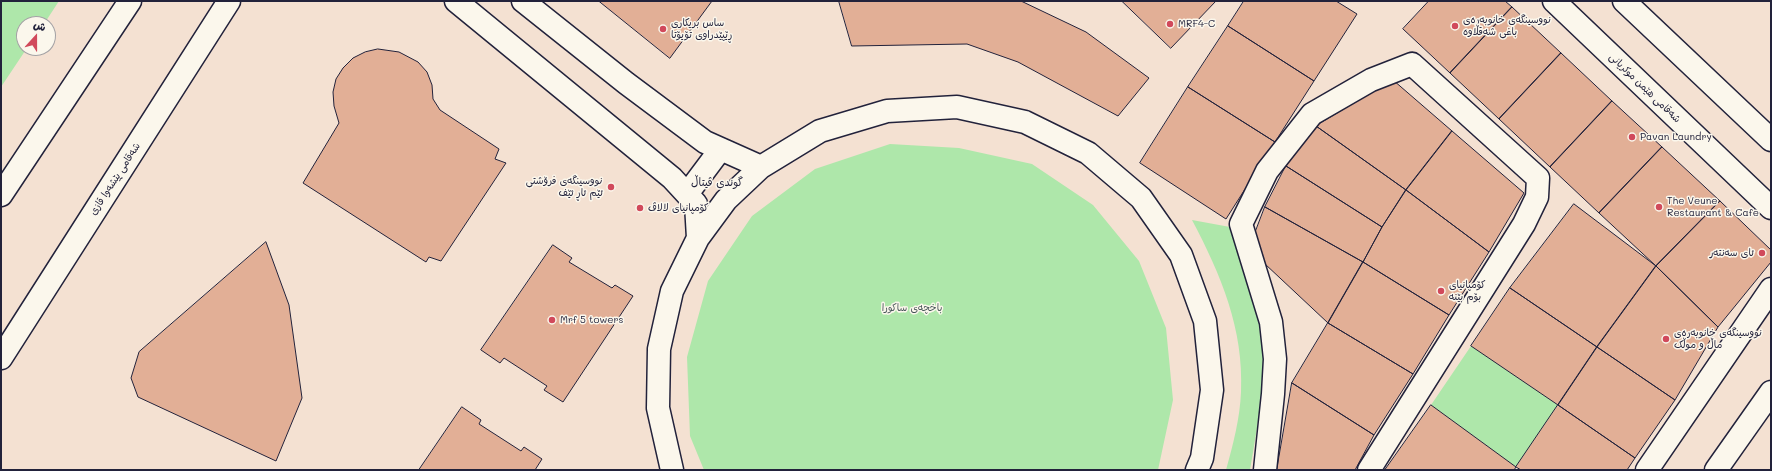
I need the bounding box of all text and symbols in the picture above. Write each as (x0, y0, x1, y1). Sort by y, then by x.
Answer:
place label: نووسینگەی خانوبەرەی باغی شەقڵاوە (1463, 14, 1551, 38)
north arrow (16, 16, 56, 56)
text: ش (32, 16, 48, 34)
place label: ساس بریکاری ڕێپێدراوی تۆیۆتا (671, 17, 732, 40)
place label: MRF4-C (1178, 18, 1215, 30)
marker: MRF4-C (1165, 19, 1175, 29)
marker: نووسینگەی خانوبەرەی باغی شەقڵاوە (1450, 21, 1460, 31)
marker: ساس بریکاری ڕێپێدراوی تۆیۆتا (658, 24, 668, 34)
street label: شەقامی هێمن موکریانی (1607, 51, 1683, 125)
place label: Pavan Laundry (1640, 131, 1712, 143)
marker: Pavan Laundry (1627, 132, 1637, 142)
street label: شەقامی پێشەوا قازی (87, 141, 143, 217)
place label: نووسینگەی فرۆشتی ئێم ئاڕ ئێف (526, 175, 603, 198)
district label: گوندی ڤیتاڵ (691, 176, 743, 190)
marker: نووسینگەی فرۆشتی ئێم ئاڕ ئێف (606, 182, 616, 192)
place label: The Veune Restaurant & Cafe (1667, 195, 1759, 218)
place label: کۆمپانیای لالاڤ (648, 202, 709, 214)
marker: The Veune Restaurant & Cafe (1654, 202, 1664, 212)
marker: کۆمپانیای لالاڤ (635, 203, 645, 213)
place label: ئای سەنتەر (1710, 247, 1754, 259)
marker: ئای سەنتەر (1757, 248, 1767, 258)
place label: کۆمپانیای بۆم بێنە (1449, 279, 1486, 302)
marker: کۆمپانیای بۆم بێنە (1436, 286, 1446, 296)
park label: باخچەی ساکورا (882, 302, 942, 314)
place label: Mrf 5 towers (560, 314, 623, 326)
marker: Mrf 5 towers (547, 315, 557, 325)
place label: نووسینگەی خانوبەرەی ماڵ و موڵک (1674, 327, 1762, 350)
marker: نووسینگەی خانوبەرەی ماڵ و موڵک (1661, 334, 1671, 344)

